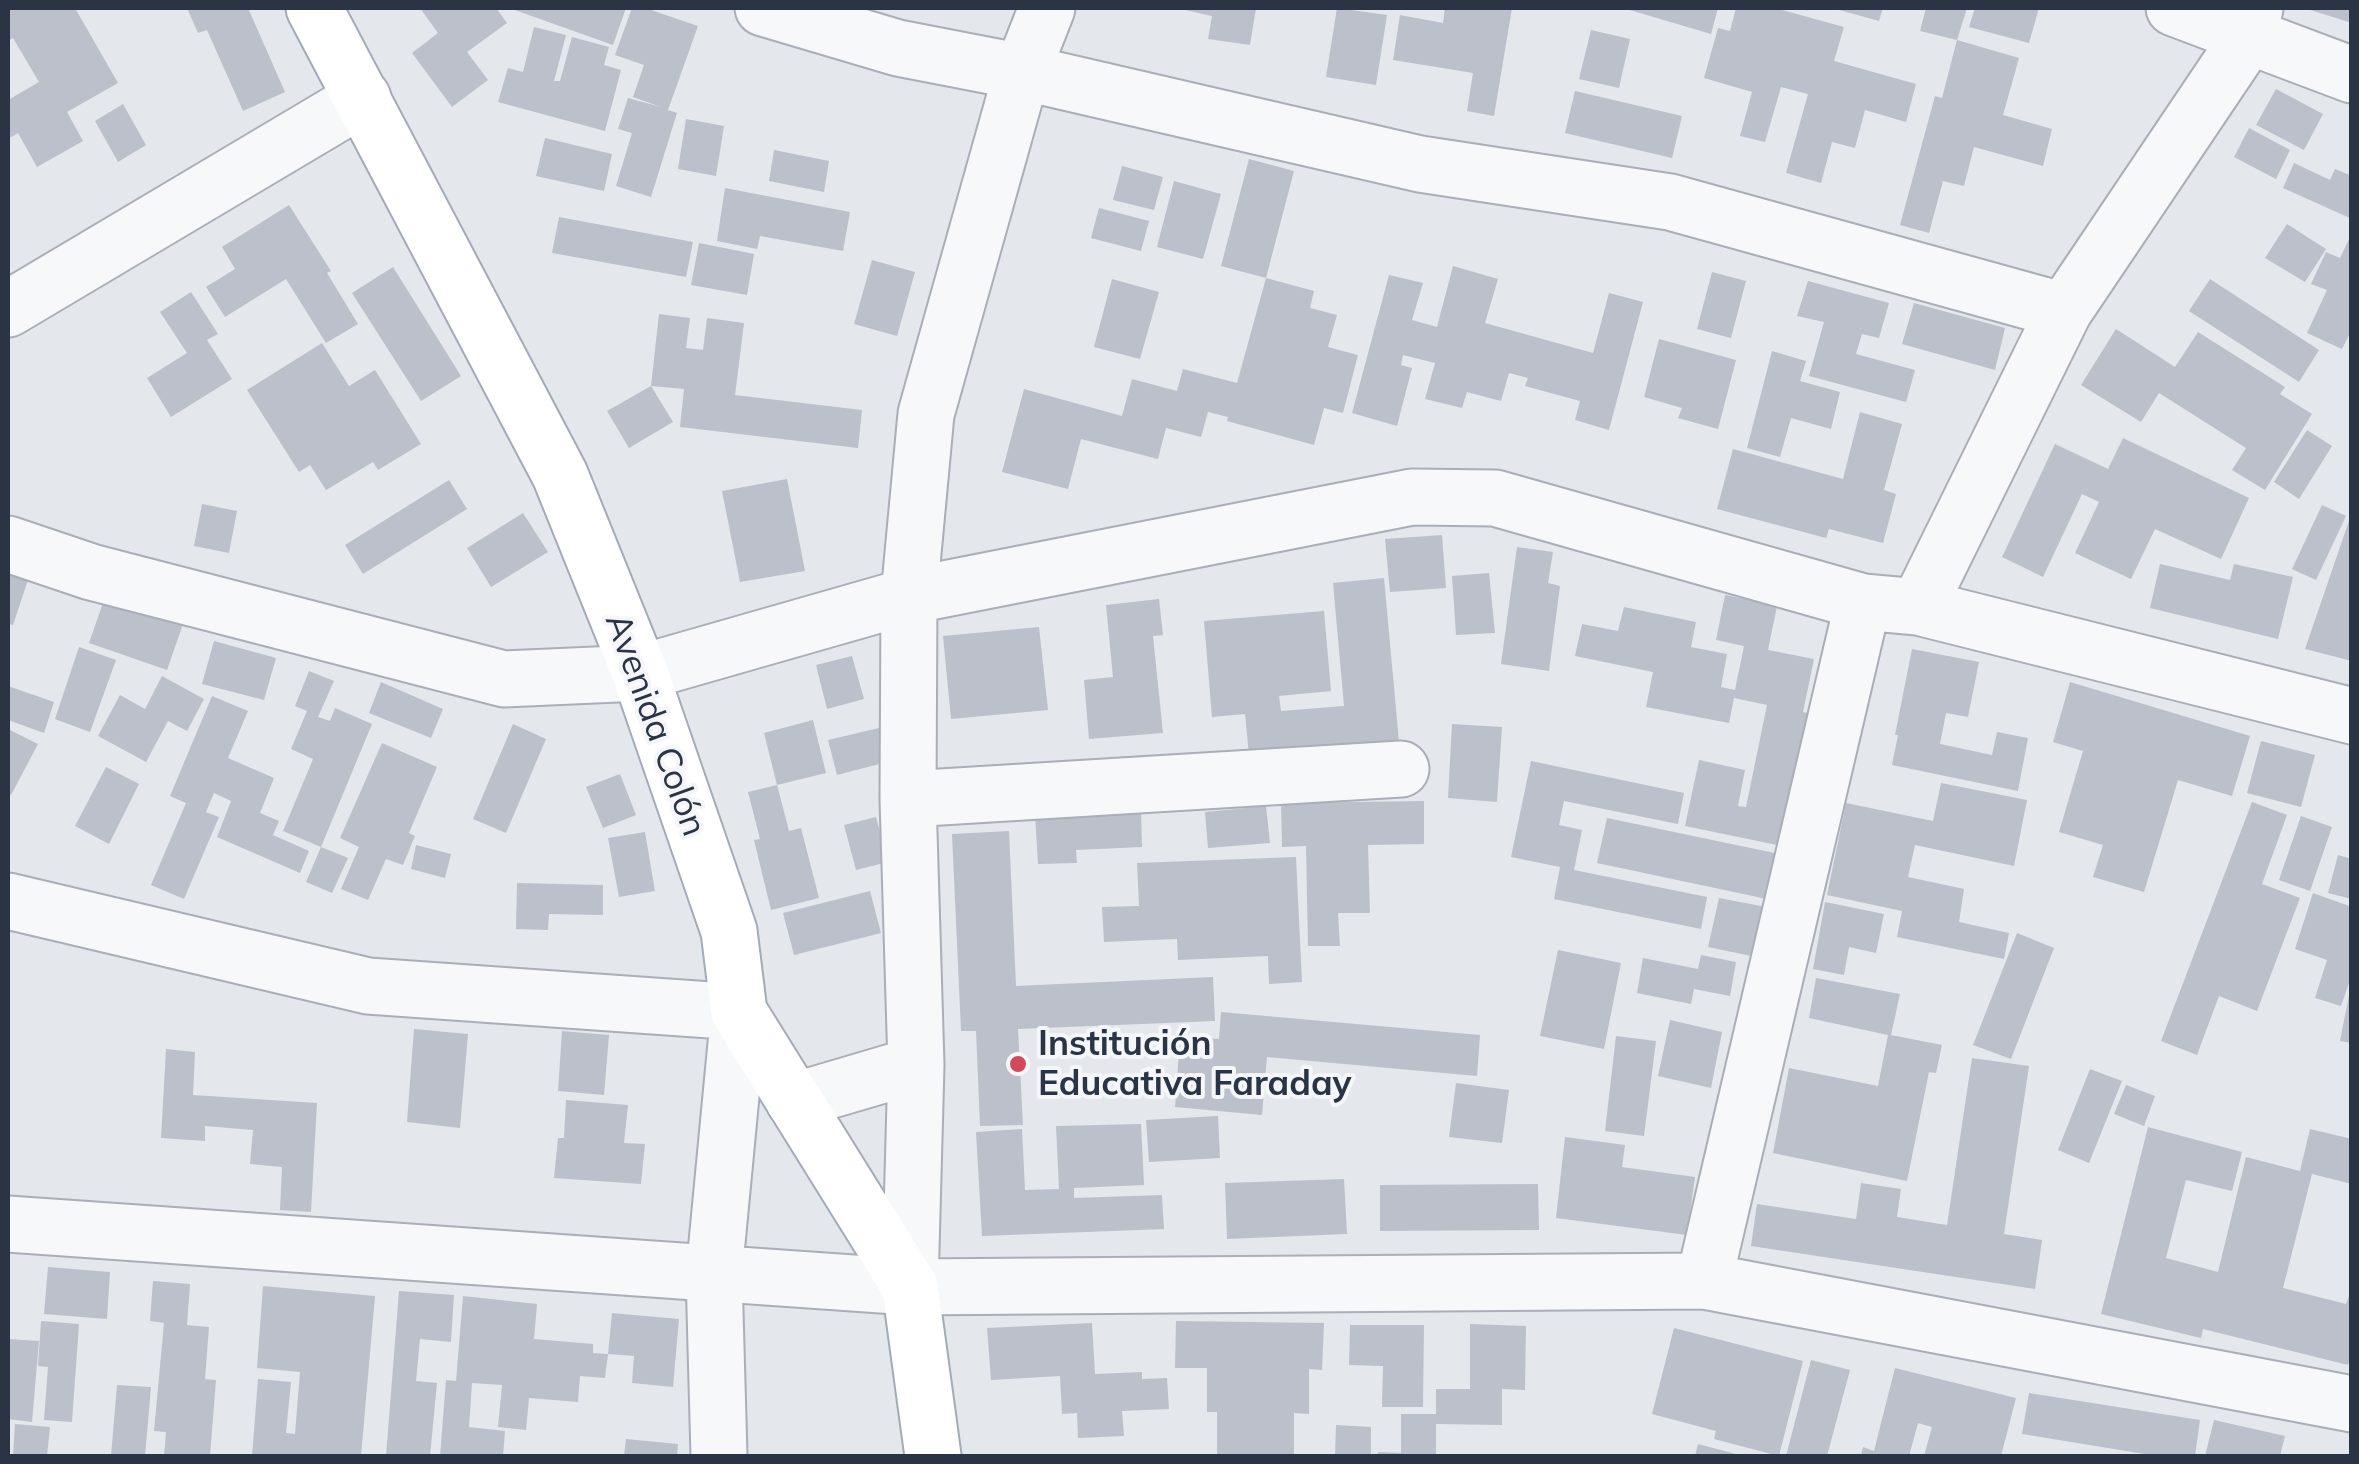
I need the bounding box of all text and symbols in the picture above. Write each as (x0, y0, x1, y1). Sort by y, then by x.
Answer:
street label: Avenida Colón (595, 608, 715, 842)
place label: Institución Educativa Faraday (1038, 1023, 1351, 1105)
marker: Institución Educativa Faraday (1007, 1053, 1029, 1075)

